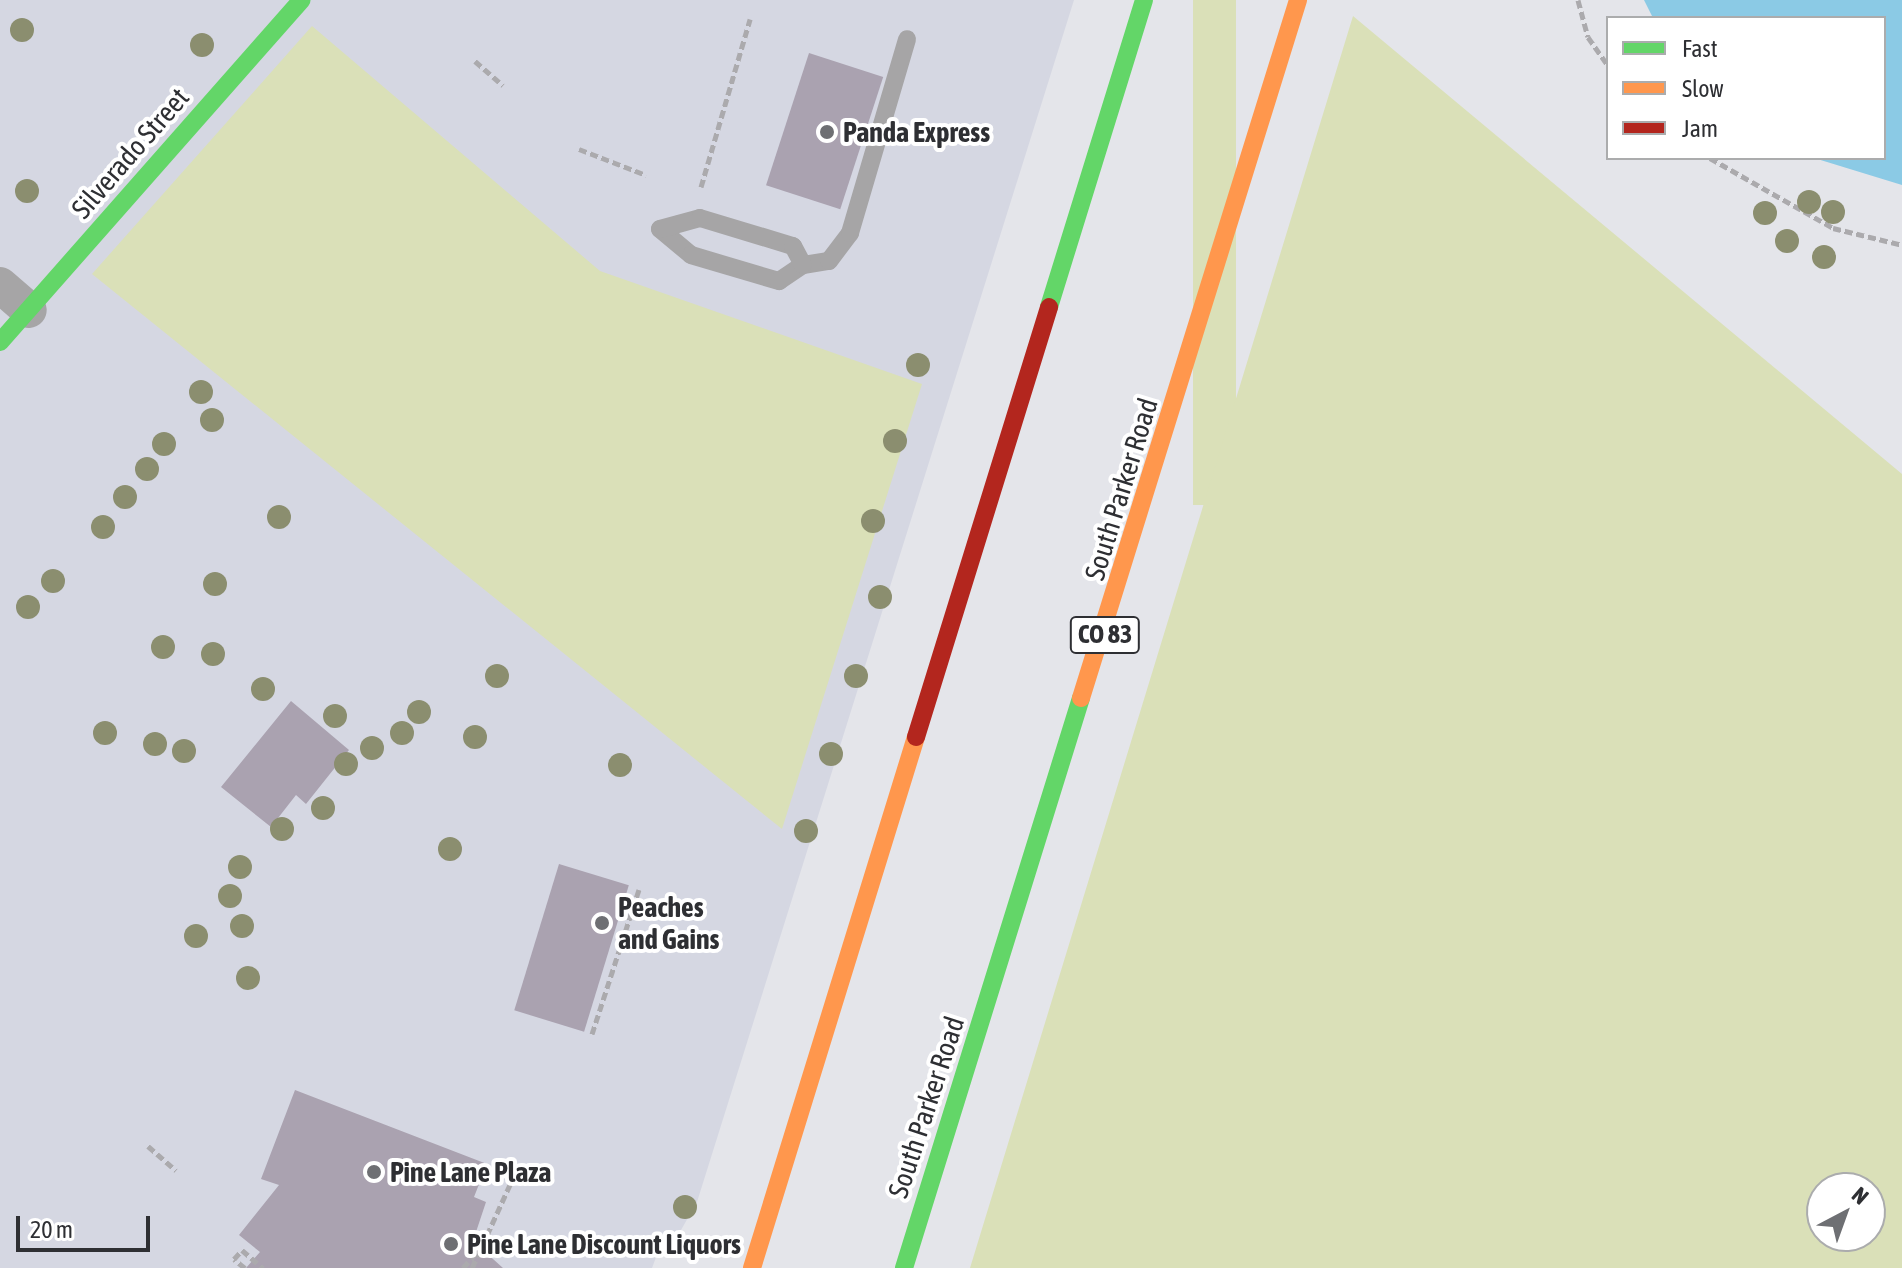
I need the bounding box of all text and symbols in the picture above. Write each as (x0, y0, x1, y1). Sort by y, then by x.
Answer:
legend (1606, 16, 1886, 160)
text: Fast (1682, 35, 1718, 62)
text: Slow (1682, 75, 1724, 102)
street label: Silverado Street (64, 81, 196, 225)
place label: Panda Express (843, 115, 990, 149)
text: Jam (1682, 115, 1718, 142)
marker: Panda Express (818, 123, 836, 141)
street label: South Parker Road (1077, 394, 1165, 584)
road number: CO 83 (1069, 613, 1141, 657)
place label: Peaches and Gains (618, 890, 719, 956)
marker: Peaches and Gains (593, 914, 611, 932)
street label: South Parker Road (881, 1012, 971, 1202)
place label: Pine Lane Plaza (390, 1155, 551, 1189)
marker: Pine Lane Plaza (365, 1163, 383, 1181)
north arrow (1806, 1172, 1886, 1252)
text: N (1847, 1181, 1874, 1209)
scale bar (20, 1200, 154, 1250)
text: 20 m (30, 1216, 73, 1243)
place label: Pine Lane Discount Liquors (467, 1227, 741, 1261)
marker: Pine Lane Discount Liquors (442, 1235, 460, 1253)

